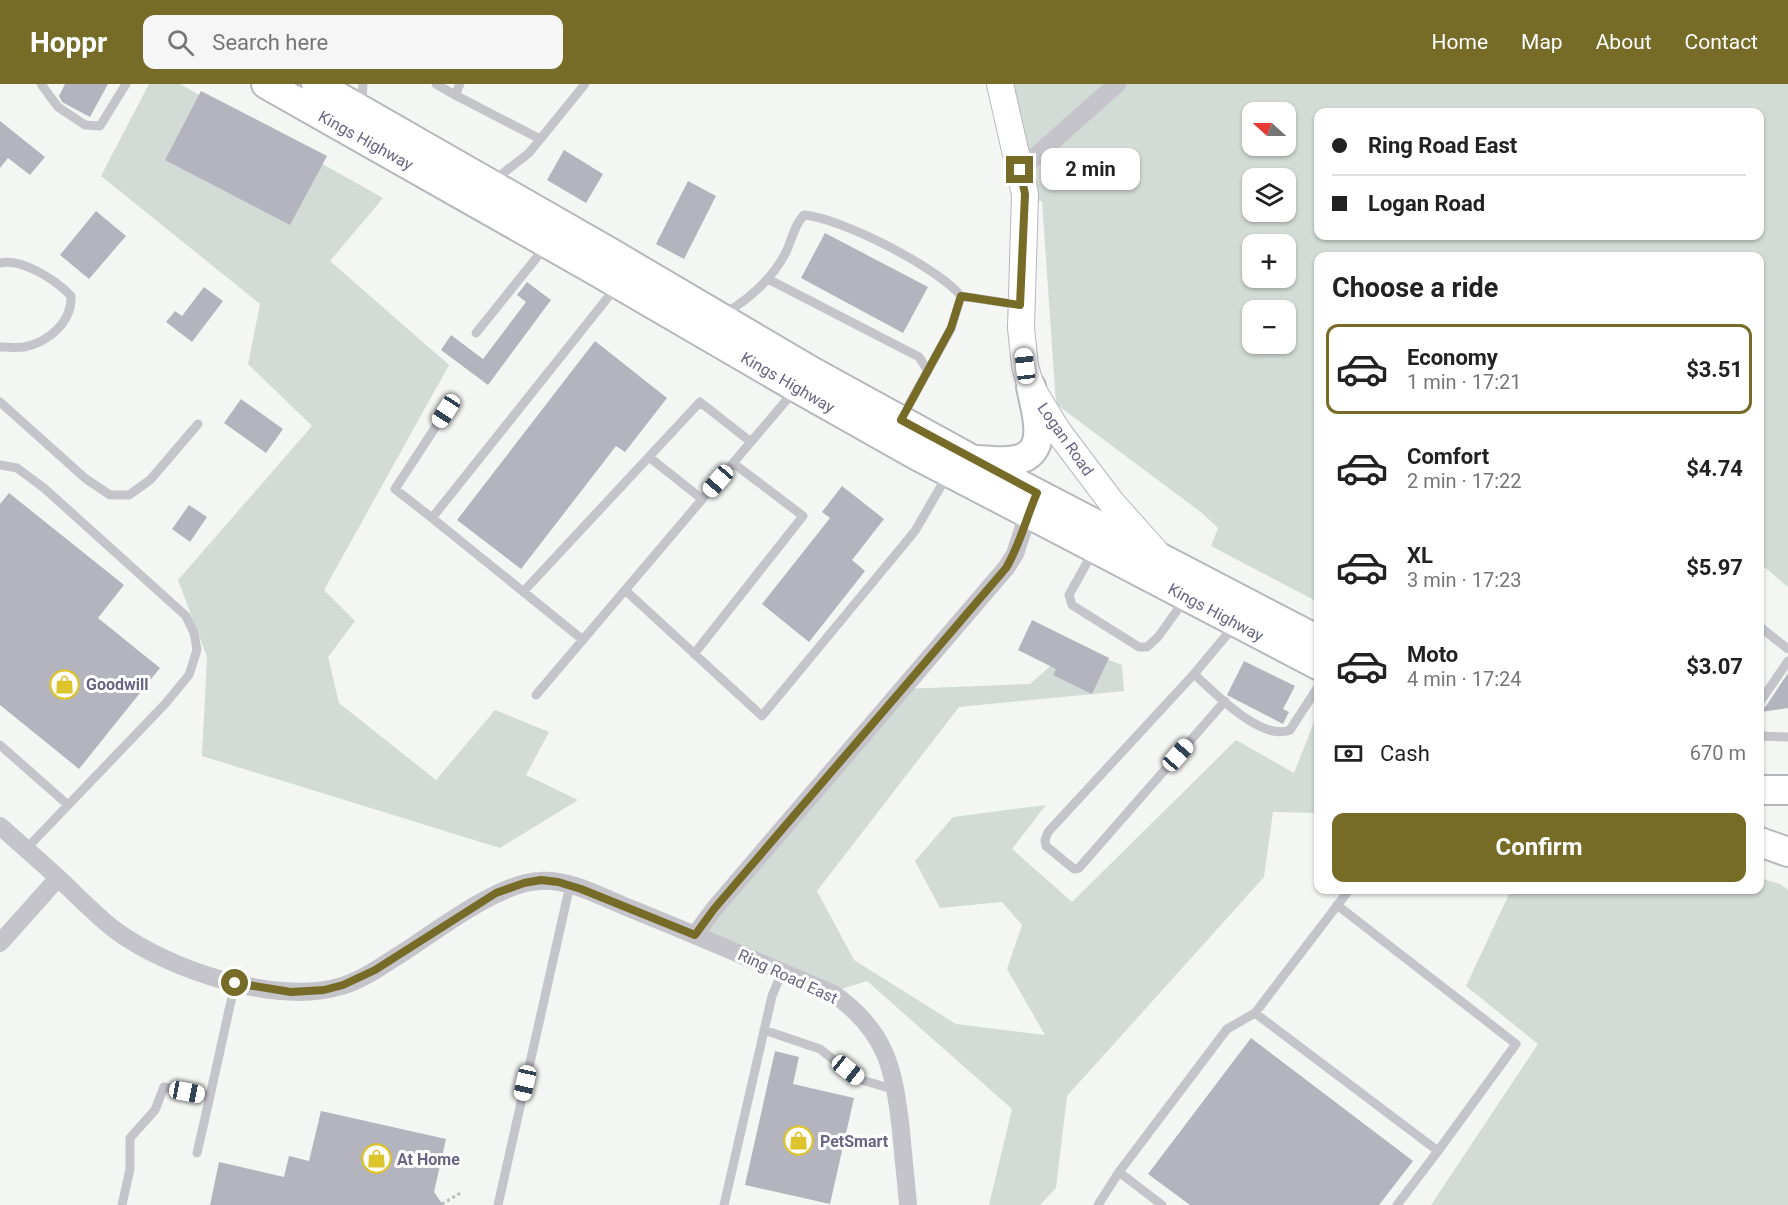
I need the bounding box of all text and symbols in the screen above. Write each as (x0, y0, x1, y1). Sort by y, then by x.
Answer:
search box (143, 15, 563, 69)
text: Hoppr (30, 26, 107, 59)
icon: search (164, 26, 197, 59)
text: Search here (212, 30, 328, 55)
text: Home (1432, 30, 1488, 54)
text: Map (1521, 30, 1563, 54)
text: About (1596, 30, 1652, 54)
text: Contact (1685, 30, 1758, 54)
north arrow (1242, 102, 1296, 156)
map controls (1242, 102, 1296, 354)
street label: Kings Highway (315, 107, 417, 174)
text: Ring Road East (1368, 133, 1517, 158)
callout: 2 min (1041, 149, 1140, 191)
route end (1006, 156, 1033, 183)
text: 2 min (1065, 157, 1116, 181)
button: layers (1242, 168, 1296, 222)
text: Logan Road (1368, 191, 1485, 216)
button: + (1242, 234, 1296, 288)
text: Choose a ride (1332, 272, 1498, 304)
button: − (1242, 300, 1296, 354)
icon: car (1335, 342, 1389, 396)
text: Economy (1407, 345, 1498, 370)
car (1014, 347, 1036, 385)
street label: Kings Highway (737, 348, 838, 417)
text: $3.51 (1686, 357, 1743, 382)
text: 1 min · 17:21 (1407, 370, 1522, 394)
car (429, 391, 463, 431)
street label: Logan Road (1033, 399, 1098, 480)
icon: car (1335, 441, 1389, 495)
text: Comfort (1407, 444, 1489, 469)
text: $4.74 (1686, 456, 1743, 481)
car (699, 462, 737, 500)
text: 2 min · 17:22 (1407, 469, 1522, 493)
icon: car (1335, 540, 1389, 594)
text: XL (1407, 543, 1433, 568)
text: $5.97 (1686, 555, 1743, 580)
text: 3 min · 17:23 (1407, 568, 1522, 592)
street label: Kings Highway (1165, 579, 1267, 646)
icon: car (1335, 639, 1389, 693)
text: Moto (1407, 642, 1458, 667)
text: $3.07 (1686, 654, 1743, 679)
text: 4 min · 17:24 (1407, 667, 1522, 691)
shop icon: Goodwill (49, 668, 81, 700)
place label: Goodwill (86, 675, 148, 694)
car (1159, 736, 1197, 774)
icon: cash (1332, 737, 1365, 770)
text: Cash (1380, 741, 1430, 766)
text: 670 m (1690, 741, 1746, 765)
button: Confirm (1332, 813, 1746, 882)
street label: Ring Road East (735, 945, 841, 1008)
route start (221, 969, 248, 996)
car (828, 1052, 868, 1088)
car (512, 1063, 538, 1103)
car (168, 1080, 206, 1104)
shop icon: PetSmart (783, 1125, 815, 1157)
place label: PetSmart (820, 1132, 889, 1151)
shop icon: At Home (360, 1143, 392, 1175)
place label: At Home (397, 1150, 460, 1169)

